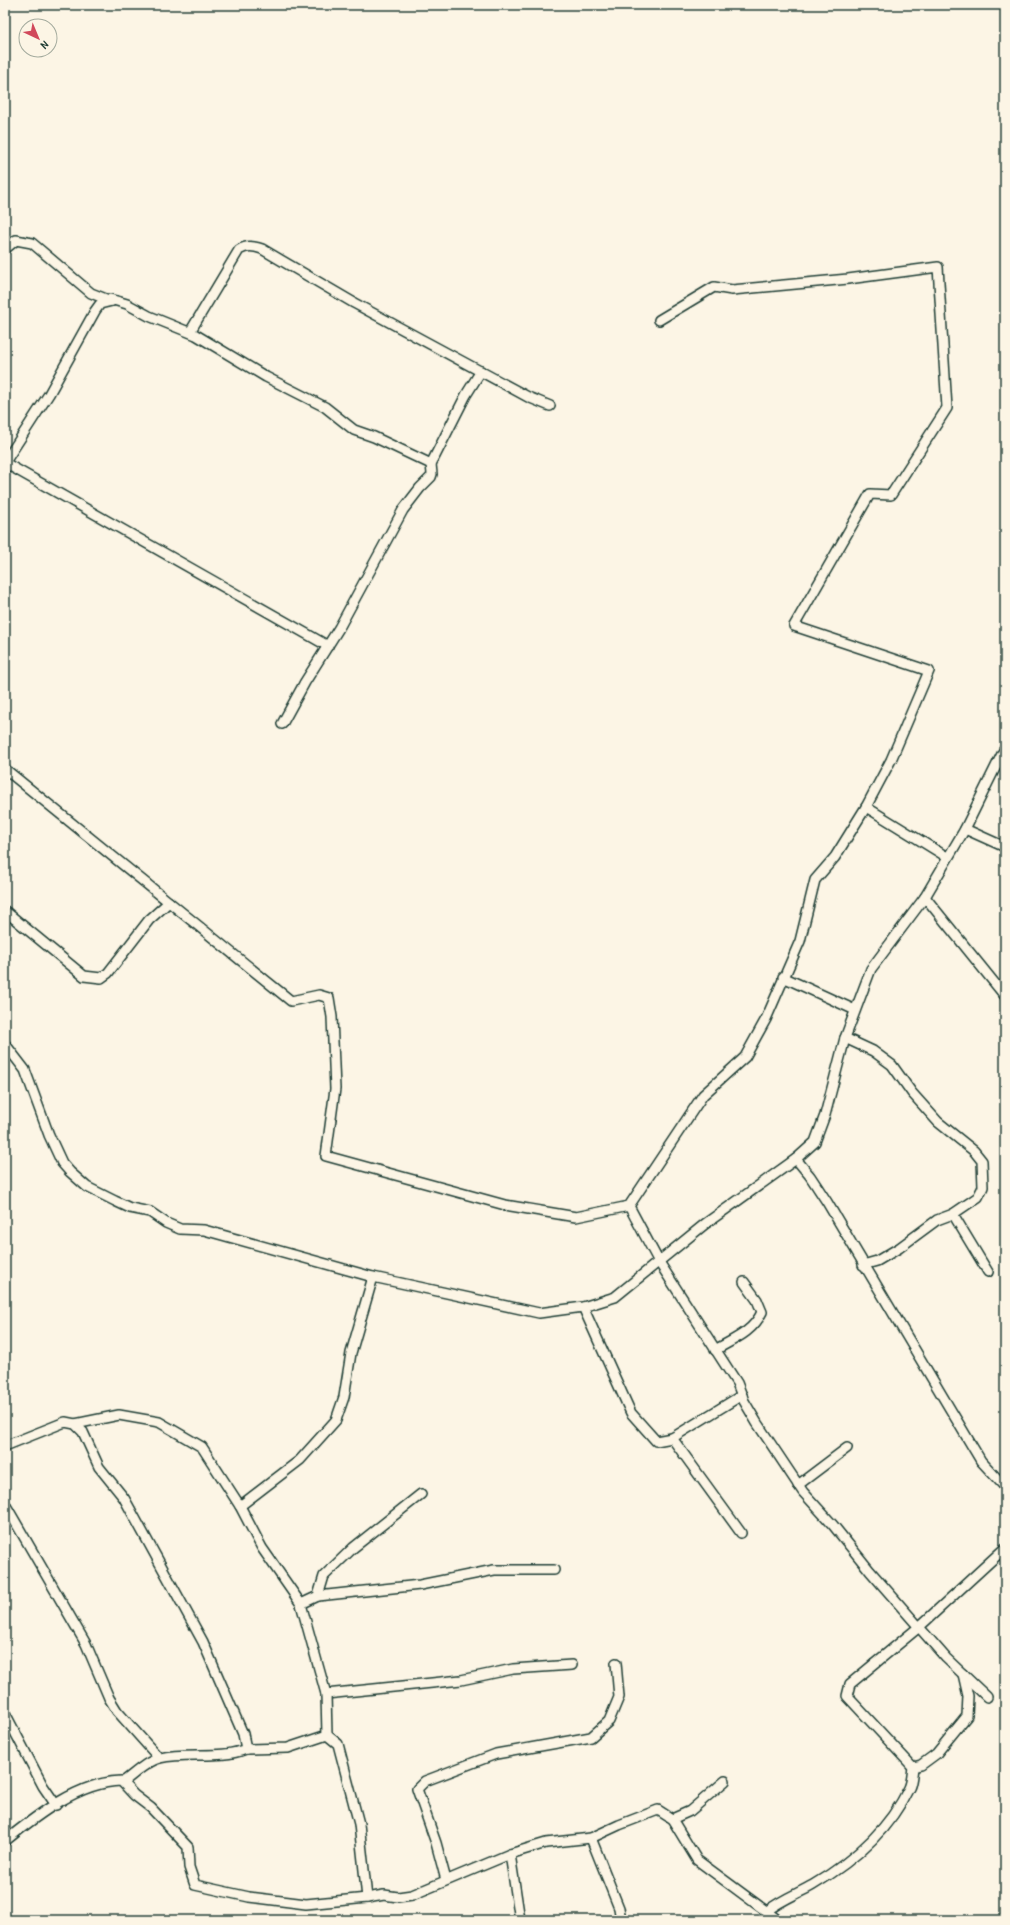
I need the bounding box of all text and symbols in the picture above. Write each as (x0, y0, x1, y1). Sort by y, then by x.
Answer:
north arrow (18, 18, 58, 58)
text: N (38, 38, 52, 52)

